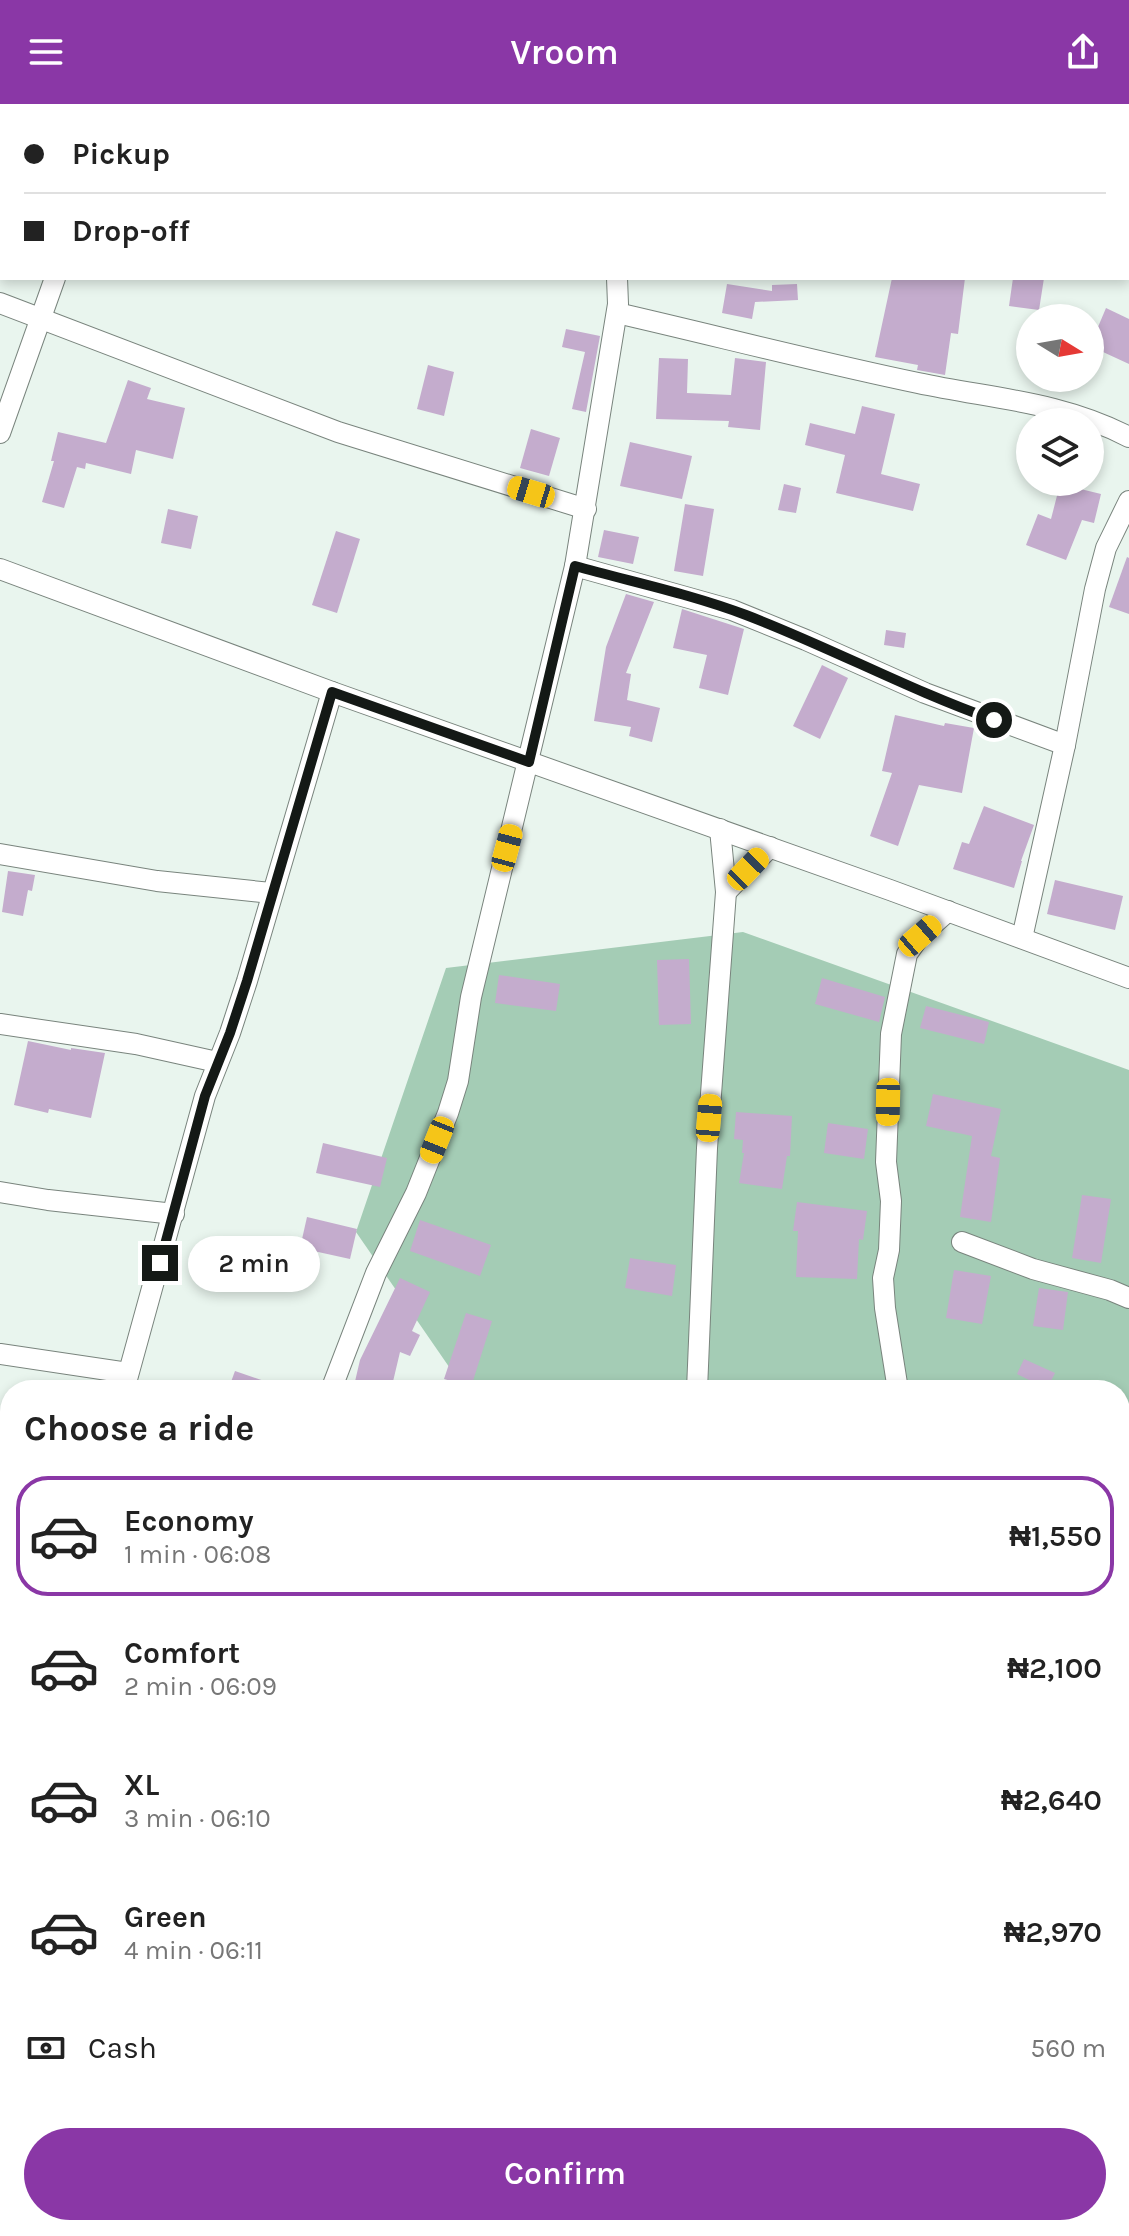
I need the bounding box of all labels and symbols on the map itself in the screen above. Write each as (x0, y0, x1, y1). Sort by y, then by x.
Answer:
north arrow (1016, 304, 1104, 392)
car (505, 474, 557, 510)
route start (976, 702, 1012, 738)
car (489, 822, 525, 874)
car (723, 843, 773, 895)
car (894, 911, 946, 961)
car (876, 1078, 900, 1126)
car (695, 1093, 723, 1143)
car (417, 1113, 457, 1167)
callout: 2 min (188, 1235, 320, 1291)
route end (142, 1245, 178, 1281)

